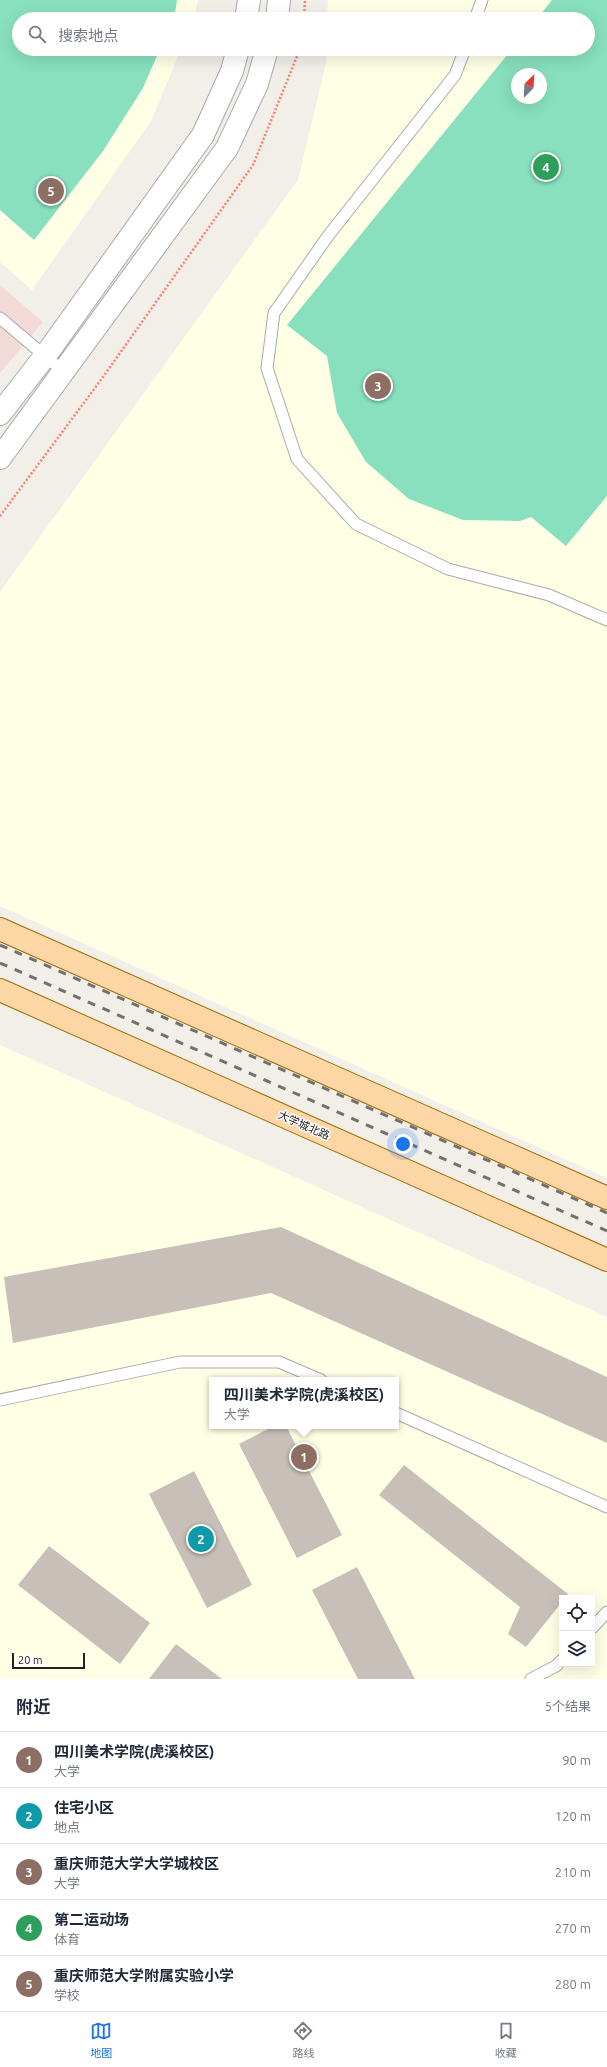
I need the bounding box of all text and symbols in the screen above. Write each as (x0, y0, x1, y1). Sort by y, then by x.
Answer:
search box (12, 12, 595, 56)
icon: search (26, 23, 48, 45)
text: 搜索地点 (58, 27, 118, 44)
north arrow (511, 68, 547, 104)
pin: 4 (533, 152, 559, 182)
pin: 5 (38, 176, 64, 206)
pin: 3 (365, 371, 391, 401)
street label: 大学城北路 (276, 1108, 332, 1142)
your location (393, 1134, 413, 1154)
popup (209, 1377, 399, 1429)
text: 四川美术学院(虎溪校区) (224, 1386, 384, 1403)
text: 大学 (224, 1407, 250, 1421)
pin: 1 (291, 1442, 317, 1472)
pin: 2 (188, 1524, 214, 1554)
map controls (559, 1595, 595, 1667)
button: locate (559, 1595, 595, 1631)
button: layers (559, 1631, 595, 1667)
scale bar (12, 1651, 85, 1670)
text: 20 m (18, 1654, 42, 1666)
text: 附近 (16, 1697, 50, 1716)
text: 5个结果 (545, 1699, 591, 1713)
text: 四川美术学院(虎溪校区) (54, 1743, 214, 1760)
text: 1 (25, 1753, 33, 1767)
text: 90 m (562, 1753, 591, 1767)
text: 大学 (54, 1764, 80, 1778)
text: 住宅小区 (54, 1799, 114, 1816)
text: 2 (25, 1809, 33, 1823)
text: 120 m (555, 1809, 591, 1823)
text: 地点 (54, 1820, 80, 1834)
text: 重庆师范大学大学城校区 (54, 1855, 219, 1872)
text: 3 (25, 1865, 33, 1879)
text: 210 m (555, 1865, 591, 1879)
text: 大学 (54, 1876, 80, 1890)
text: 第二运动场 (54, 1911, 129, 1928)
text: 4 (25, 1921, 33, 1935)
text: 270 m (555, 1921, 591, 1935)
text: 体育 (54, 1932, 80, 1946)
text: 重庆师范大学附属实验小学 (54, 1967, 234, 1984)
text: 5 (25, 1977, 33, 1991)
text: 280 m (555, 1977, 591, 1991)
text: 学校 (54, 1988, 80, 2002)
tab: 地图 (90, 2020, 112, 2060)
tab: 路线 (292, 2020, 314, 2060)
tab: 收藏 (495, 2020, 517, 2060)

